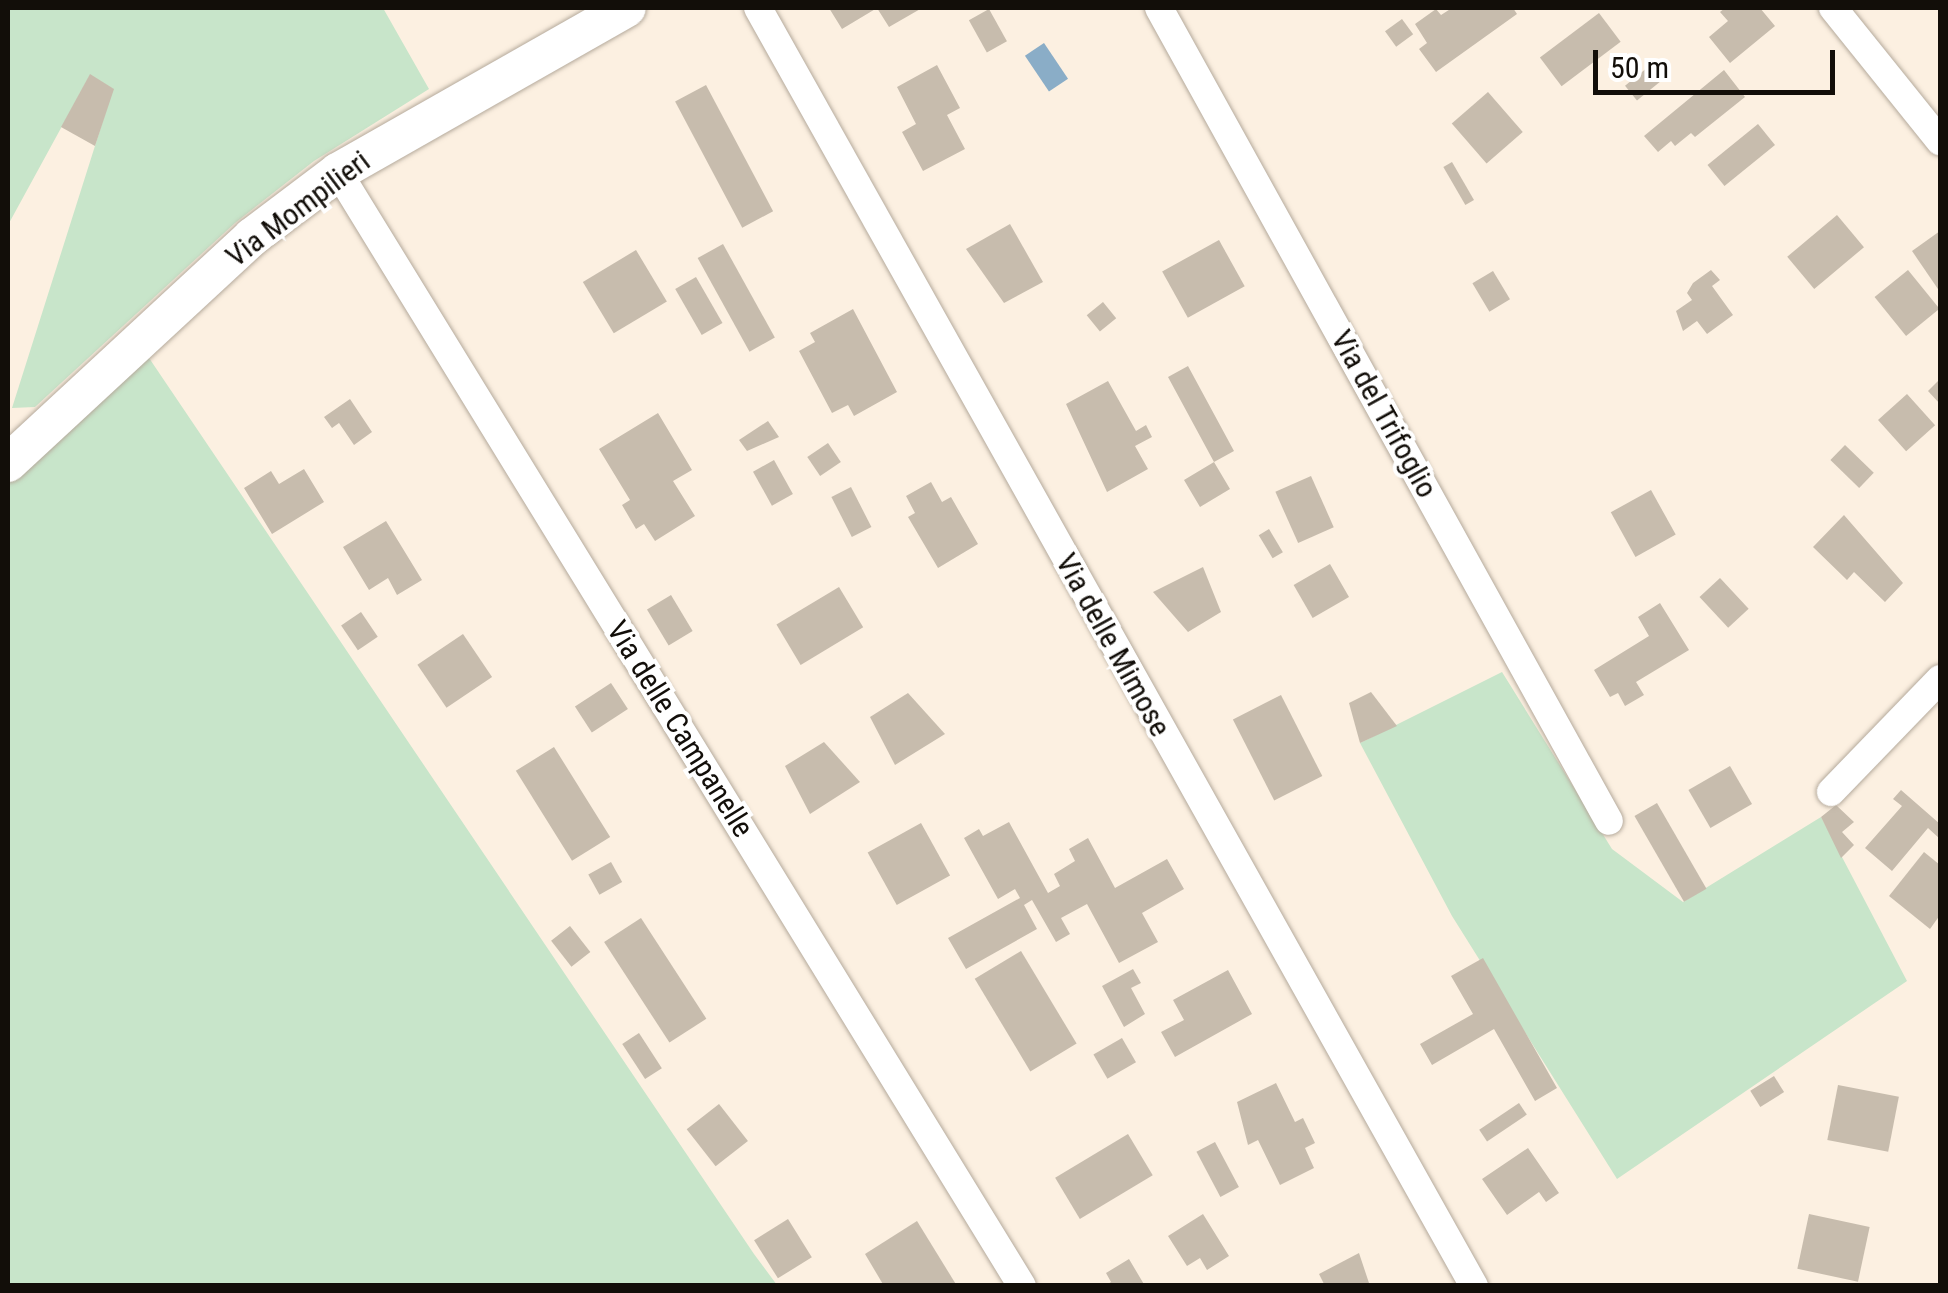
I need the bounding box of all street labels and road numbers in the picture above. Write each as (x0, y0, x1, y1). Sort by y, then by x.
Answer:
street label: Via Mompilieri (219, 143, 377, 275)
street label: Via del Trifoglio (1323, 324, 1445, 504)
street label: Via delle Mimose (1048, 547, 1178, 743)
street label: Via delle Campanelle (599, 614, 761, 844)

